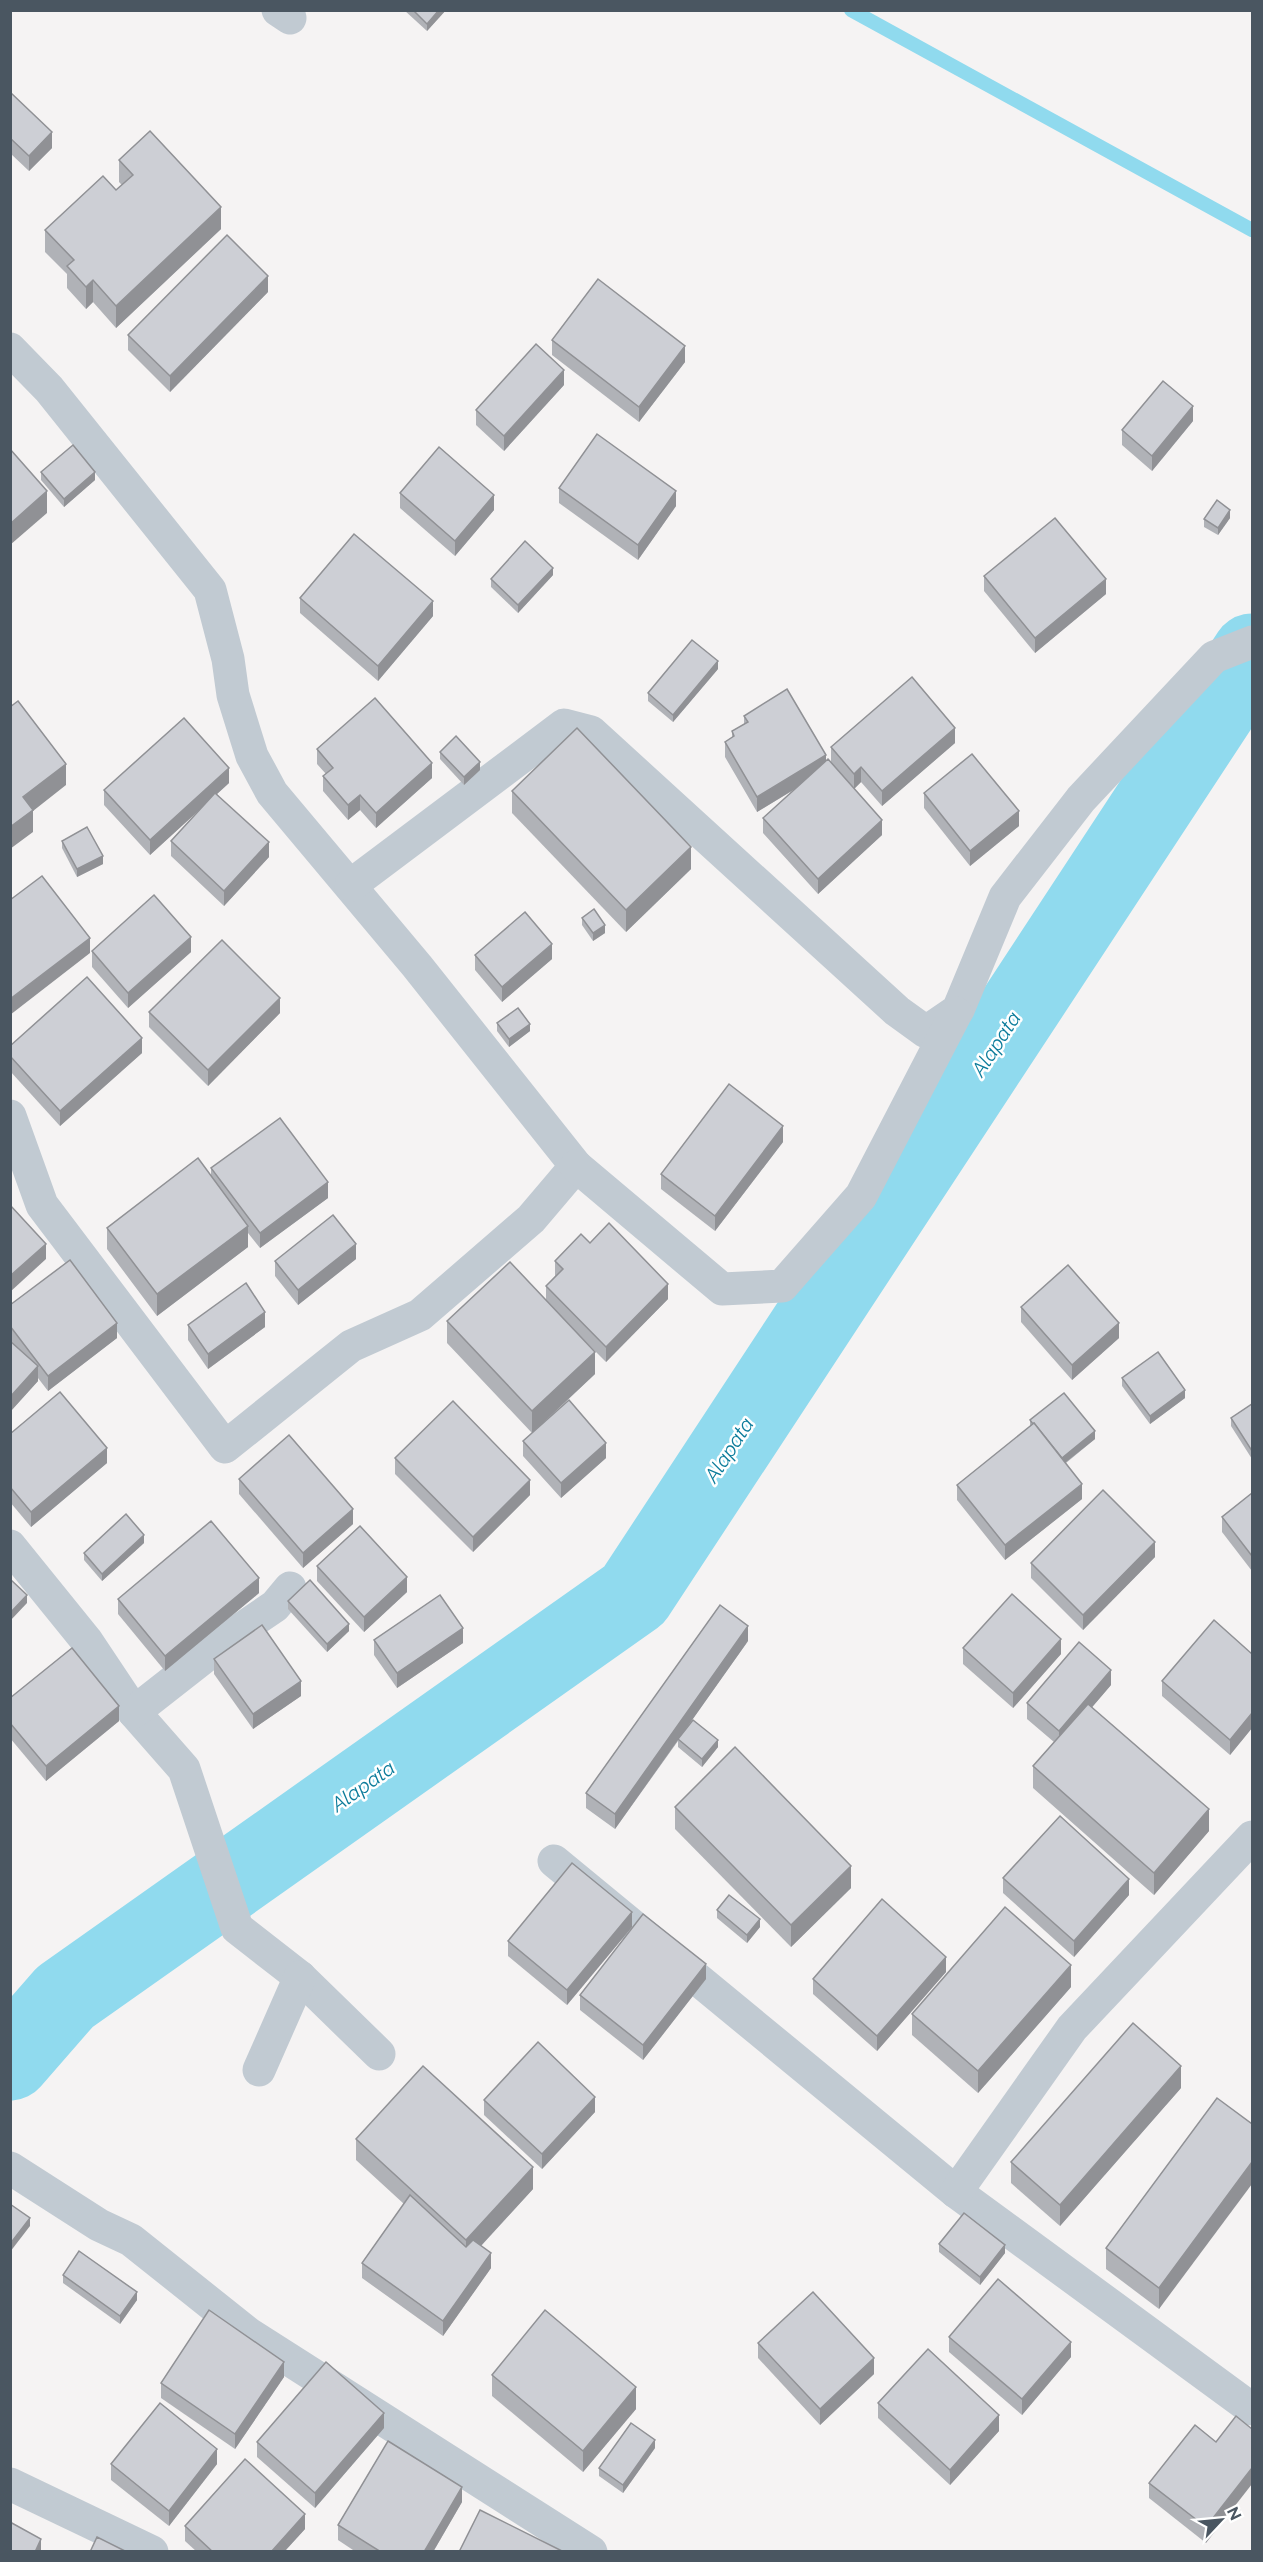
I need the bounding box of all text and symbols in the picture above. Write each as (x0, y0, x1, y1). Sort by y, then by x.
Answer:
water label: Alapata (966, 1007, 1026, 1082)
water label: Alapata (699, 1413, 759, 1488)
water label: Alapata (326, 1755, 399, 1817)
north arrow (1191, 2490, 1251, 2550)
text: N (1223, 2504, 1245, 2523)

